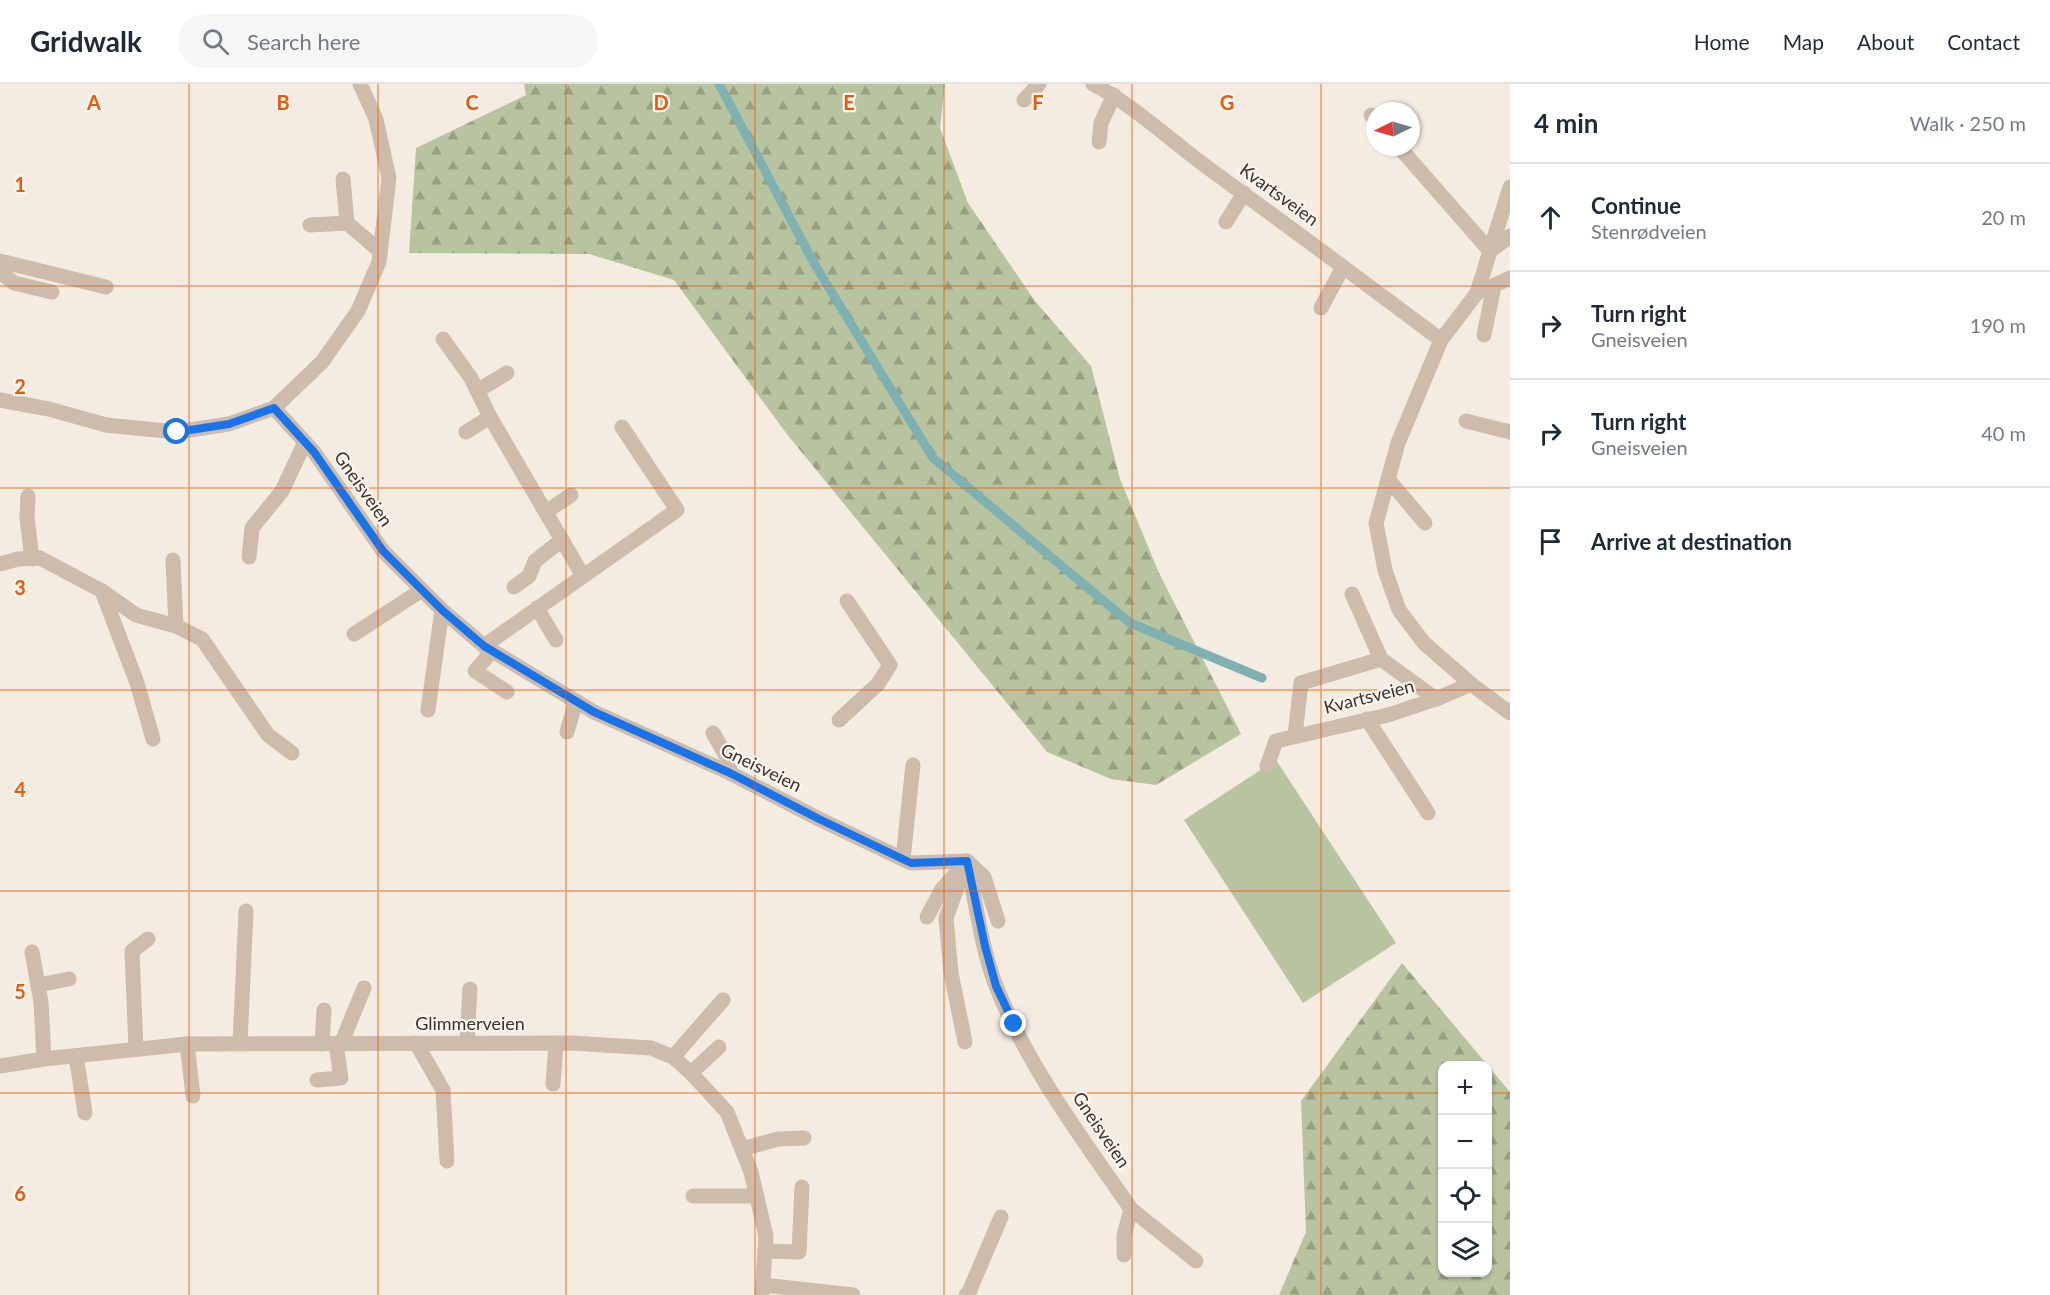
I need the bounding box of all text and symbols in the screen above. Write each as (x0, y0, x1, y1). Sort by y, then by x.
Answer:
search box (178, 14, 598, 68)
text: Gridwalk (30, 24, 142, 58)
icon: search (199, 25, 232, 58)
text: Search here (247, 28, 360, 55)
text: Home (1694, 29, 1750, 54)
text: Map (1783, 29, 1824, 54)
text: About (1857, 29, 1914, 54)
text: Contact (1947, 29, 2020, 54)
text: A (86, 90, 101, 114)
text: B (276, 90, 290, 114)
text: C (465, 90, 479, 114)
text: D (653, 90, 669, 114)
text: E (843, 90, 855, 114)
text: F (1032, 90, 1044, 114)
text: G (1220, 90, 1234, 114)
north arrow (1366, 102, 1420, 156)
text: 4 min (1534, 107, 1598, 139)
text: Walk · 250 m (1910, 111, 2026, 135)
street label: Kvartsveien (1236, 158, 1323, 230)
text: 1 (14, 172, 26, 196)
text: Continue (1591, 192, 1681, 219)
icon: ahead (1534, 201, 1567, 234)
text: 20 m (1981, 205, 2026, 229)
text: Stenrødveien (1591, 219, 1707, 243)
text: Turn right (1591, 300, 1686, 327)
icon: right (1534, 309, 1567, 342)
text: 190 m (1970, 313, 2026, 337)
text: Gneisveien (1591, 327, 1688, 351)
text: 2 (14, 374, 26, 398)
text: Turn right (1591, 408, 1686, 435)
icon: right (1534, 417, 1567, 450)
route start (163, 418, 189, 444)
text: 40 m (1981, 421, 2026, 445)
text: Gneisveien (1591, 435, 1688, 459)
street label: Gneisveien (330, 447, 398, 530)
icon: arrive (1534, 525, 1567, 558)
text: Arrive at destination (1591, 528, 1792, 555)
text: 3 (14, 575, 26, 599)
street label: Kvartsveien (1321, 674, 1416, 718)
street label: Gneisveien (718, 738, 805, 796)
text: 4 (14, 777, 26, 801)
text: 5 (14, 979, 26, 1003)
route end (1000, 1010, 1026, 1036)
street label: Glimmerveien (415, 1012, 525, 1034)
map controls (1438, 1061, 1492, 1277)
button: + (1438, 1061, 1492, 1115)
street label: Gneisveien (1068, 1087, 1135, 1172)
button: − (1438, 1115, 1492, 1169)
button: locate (1438, 1169, 1492, 1223)
text: 6 (14, 1181, 26, 1205)
button: layers (1438, 1223, 1492, 1277)

